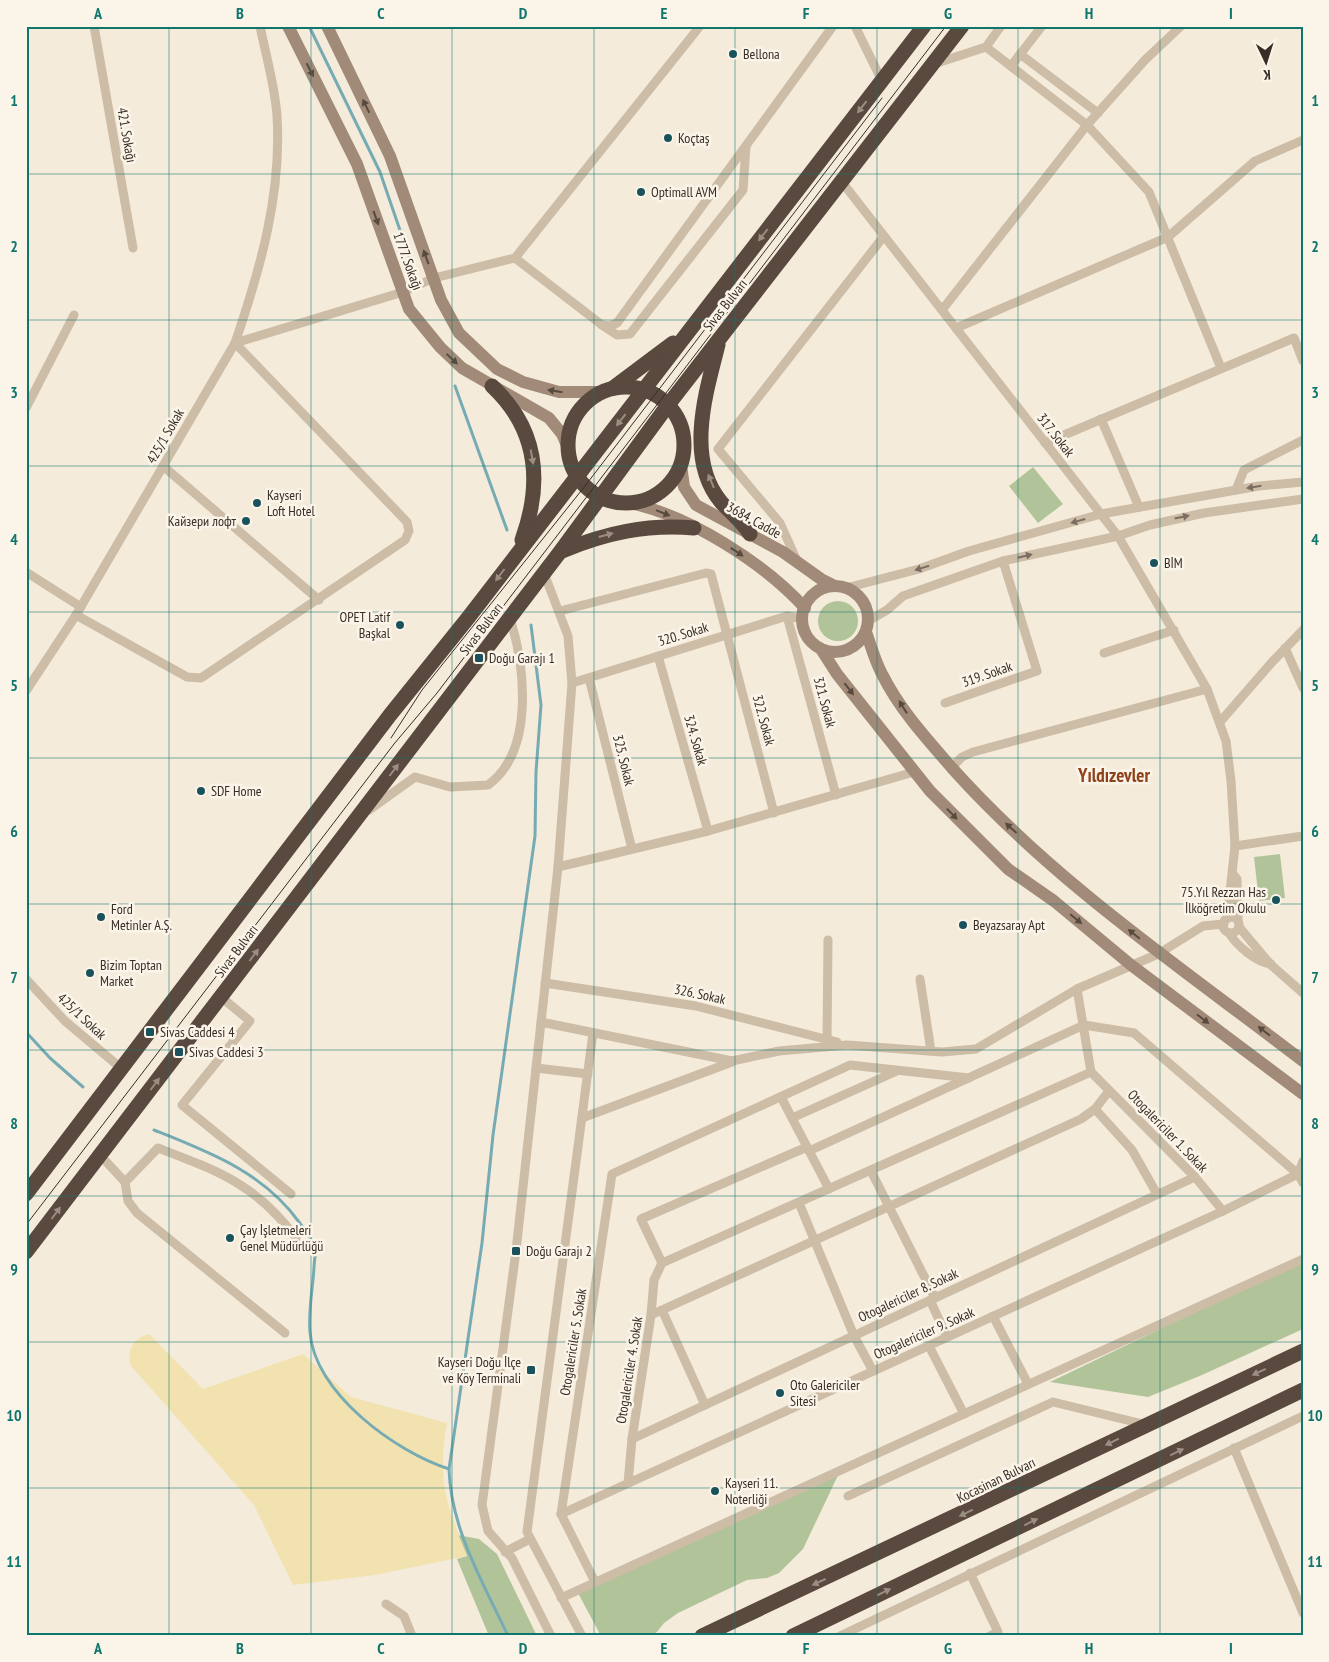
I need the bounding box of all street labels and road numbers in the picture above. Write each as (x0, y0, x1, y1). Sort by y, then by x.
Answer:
street label: 421. Sokağı (113, 106, 141, 164)
street label: 1777. Sokağı (389, 229, 427, 293)
street label: Sivas Bulvarı (699, 275, 751, 335)
street label: 425/1 Sokak (142, 405, 188, 467)
street label: 317. Sokak (1033, 409, 1079, 461)
street label: 3684. Cadde (724, 498, 785, 542)
street label: Sivas Bulvarı (455, 599, 507, 659)
street label: 320. Sokak (656, 618, 711, 650)
street label: 319. Sokak (960, 657, 1015, 691)
street label: 321. Sokak (810, 675, 841, 730)
street label: 322. Sokak (749, 693, 780, 748)
street label: 324. Sokak (680, 713, 712, 768)
street label: 325. Sokak (609, 733, 639, 788)
street label: Sivas Bulvarı (210, 921, 262, 981)
street label: 326. Sokak (673, 980, 728, 1008)
street label: 425/1 Sokak (54, 989, 111, 1044)
street label: Otogalericiler 1. Sokak (1124, 1086, 1212, 1177)
street label: Otogalericiler 8. Sokak (855, 1264, 961, 1326)
street label: Otogalericiler 5. Sokak (556, 1287, 590, 1397)
street label: Otogalericiler 9. Sokak (871, 1303, 978, 1363)
street label: Otogalericiler 4. Sokak (612, 1315, 646, 1425)
street label: Kocasinan Bulvarı (954, 1453, 1038, 1507)

